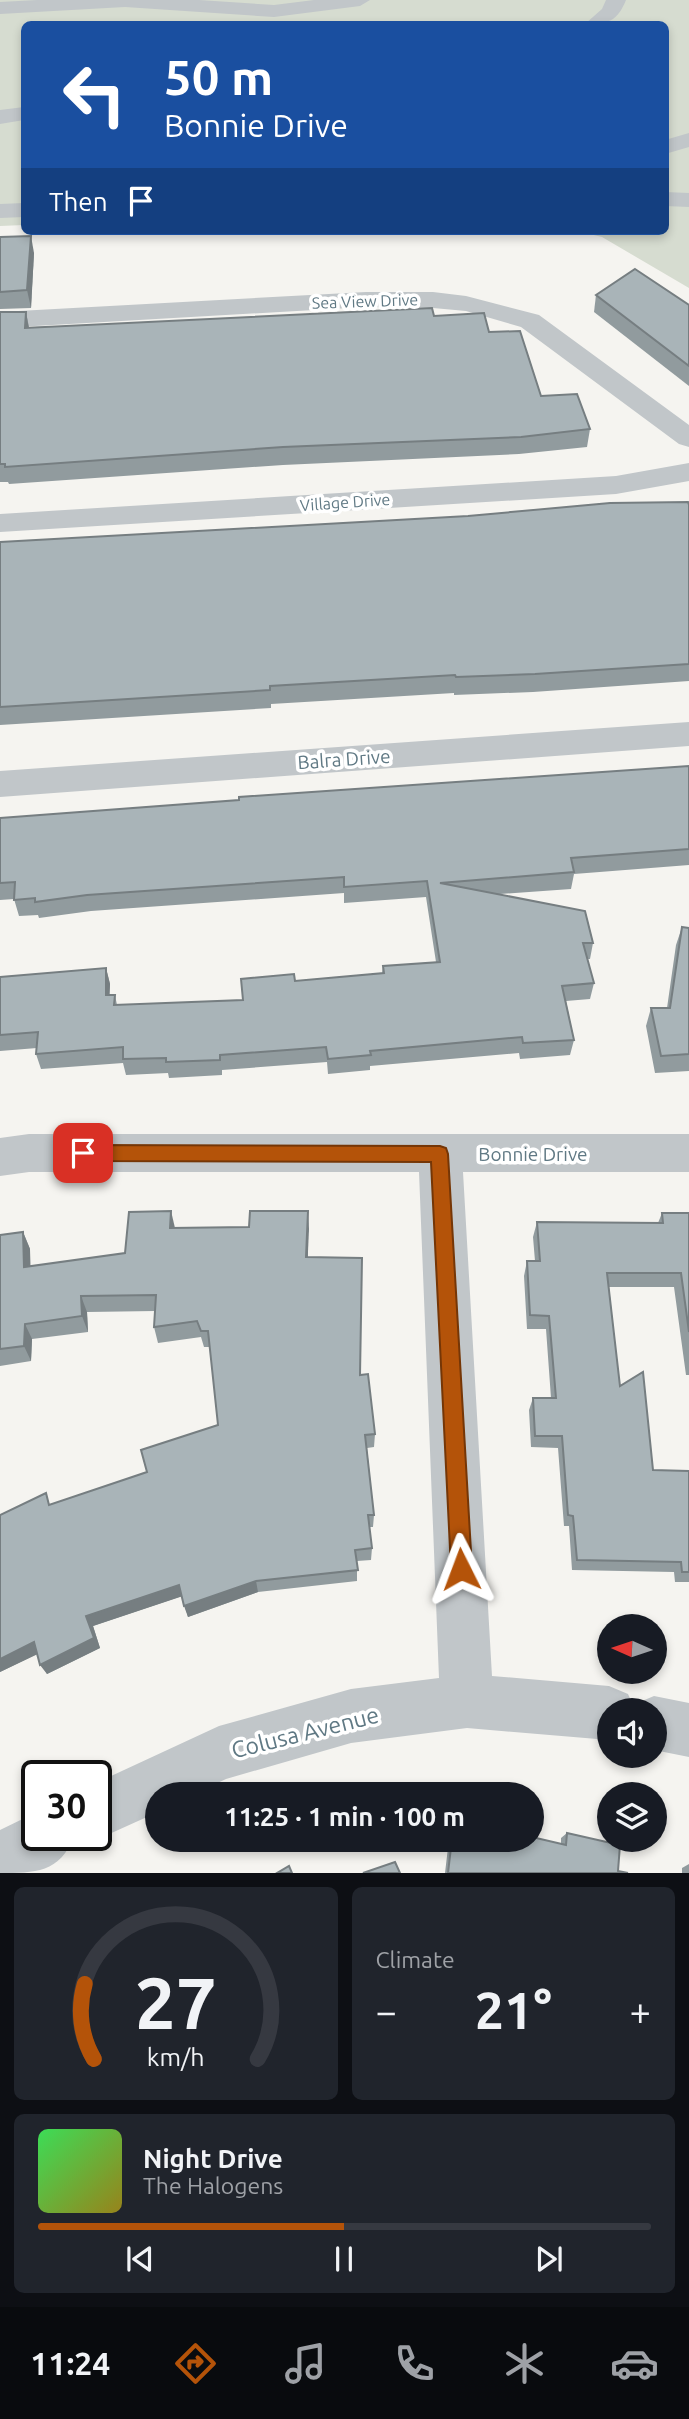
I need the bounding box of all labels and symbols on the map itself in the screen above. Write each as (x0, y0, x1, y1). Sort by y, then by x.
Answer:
street label: Sea View Drive (312, 290, 418, 312)
street label: Village Drive (299, 490, 391, 514)
street label: Balra Drive (297, 745, 391, 773)
pin (53, 1123, 113, 1183)
street label: Bonnie Drive (478, 1143, 588, 1165)
position arrow (424, 1532, 498, 1606)
north arrow (597, 1614, 667, 1684)
street label: Colusa Avenue (229, 1702, 381, 1762)
speed limit sign: 30 (21, 1760, 112, 1851)

